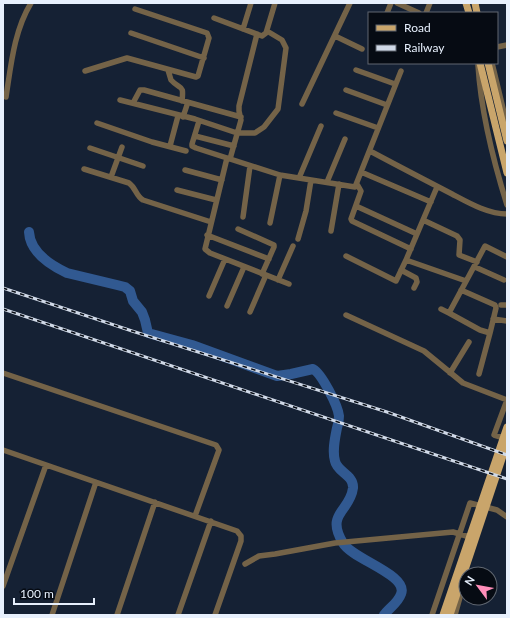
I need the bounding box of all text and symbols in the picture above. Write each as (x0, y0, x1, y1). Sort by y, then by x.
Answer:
legend (368, 12, 498, 64)
text: Road (404, 20, 431, 35)
text: Railway (404, 40, 445, 55)
north arrow (458, 566, 498, 606)
text: N (461, 573, 477, 587)
scale bar (14, 580, 94, 606)
text: 100 m (20, 586, 54, 601)

